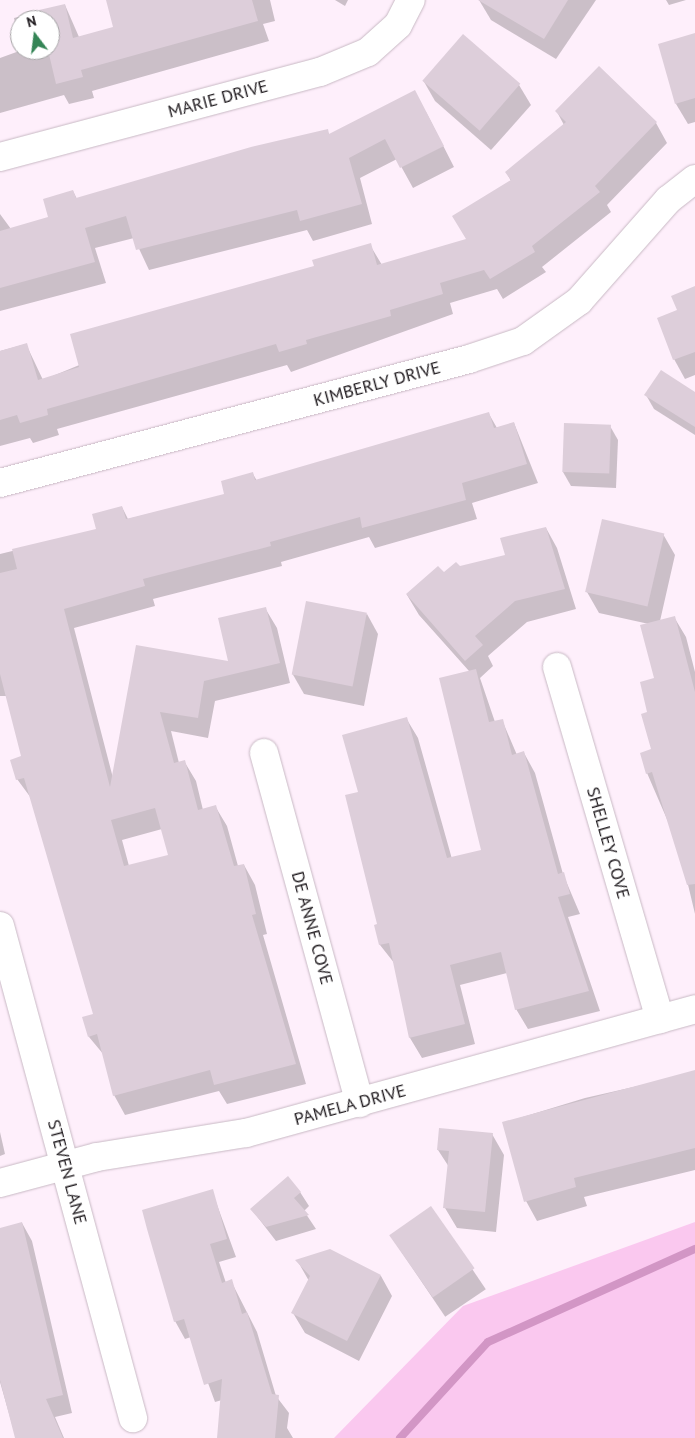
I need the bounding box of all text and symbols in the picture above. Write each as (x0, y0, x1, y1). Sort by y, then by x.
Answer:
north arrow (10, 10, 60, 60)
text: N (25, 12, 38, 31)
street label: MARIE DRIVE (166, 75, 270, 123)
street label: KIMBERLY DRIVE (311, 357, 443, 411)
street label: SHELLEY COVE (582, 784, 634, 902)
street label: DE ANNE COVE (286, 869, 338, 987)
street label: PAMELA DRIVE (291, 1080, 409, 1130)
street label: STEVEN LANE (43, 1117, 91, 1227)

